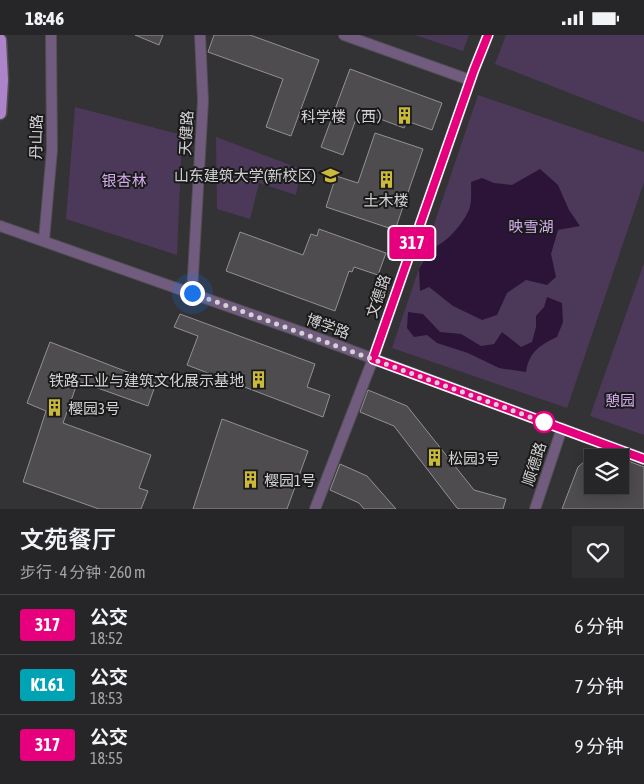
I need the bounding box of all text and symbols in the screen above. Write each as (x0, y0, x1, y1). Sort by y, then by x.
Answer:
text: 18:46 (25, 7, 64, 29)
building icon: 科学楼（西） (395, 106, 415, 126)
place label: 科学楼（西） (301, 108, 391, 125)
street label: 天健路 (176, 110, 196, 156)
street label: 丹山路 (27, 114, 45, 160)
school or university icon: 山东建筑大学(新校区) (320, 165, 340, 185)
place label: 山东建筑大学(新校区) (174, 167, 316, 184)
building icon: 土木楼 (376, 169, 396, 189)
park label: 银杏林 (101, 172, 147, 189)
place label: 土木楼 (363, 192, 409, 209)
park label: 映雪湖 (508, 218, 554, 235)
line badge: 317 (383, 227, 441, 259)
text: 317 (399, 232, 425, 253)
street label: 文德路 (363, 272, 393, 320)
your location (180, 281, 205, 306)
street label: 博学路 (304, 310, 352, 342)
building icon: 铁路工业与建筑文化展示基地 (248, 370, 268, 390)
place label: 铁路工业与建筑文化展示基地 (49, 372, 244, 389)
park label: 憩园 (605, 392, 635, 409)
building icon: 樱园3号 (44, 398, 64, 418)
place label: 樱园3号 (68, 400, 120, 417)
unlabelled marker (533, 411, 555, 433)
street label: 顺德路 (519, 440, 549, 488)
building icon: 松园3号 (424, 448, 444, 468)
map controls (584, 449, 629, 494)
button: layers (584, 449, 629, 494)
place label: 松园3号 (448, 450, 500, 467)
building icon: 樱园1号 (240, 470, 260, 490)
place label: 樱园1号 (264, 472, 316, 489)
text: 文苑餐厅 (20, 526, 116, 553)
button: heart (572, 526, 624, 578)
text: 步行 · 4 分钟 · 260 m (20, 563, 146, 581)
text: 公交 (90, 606, 128, 628)
text: 317 (35, 614, 60, 635)
text: 6 分钟 (574, 615, 624, 637)
text: 18:52 (90, 629, 123, 647)
text: 公交 (90, 666, 128, 688)
text: K161 (30, 674, 65, 695)
text: 7 分钟 (574, 675, 624, 697)
text: 18:53 (90, 689, 123, 707)
text: 公交 (90, 726, 128, 748)
text: 317 (35, 734, 60, 755)
text: 9 分钟 (574, 735, 624, 757)
text: 18:55 (90, 749, 123, 767)

